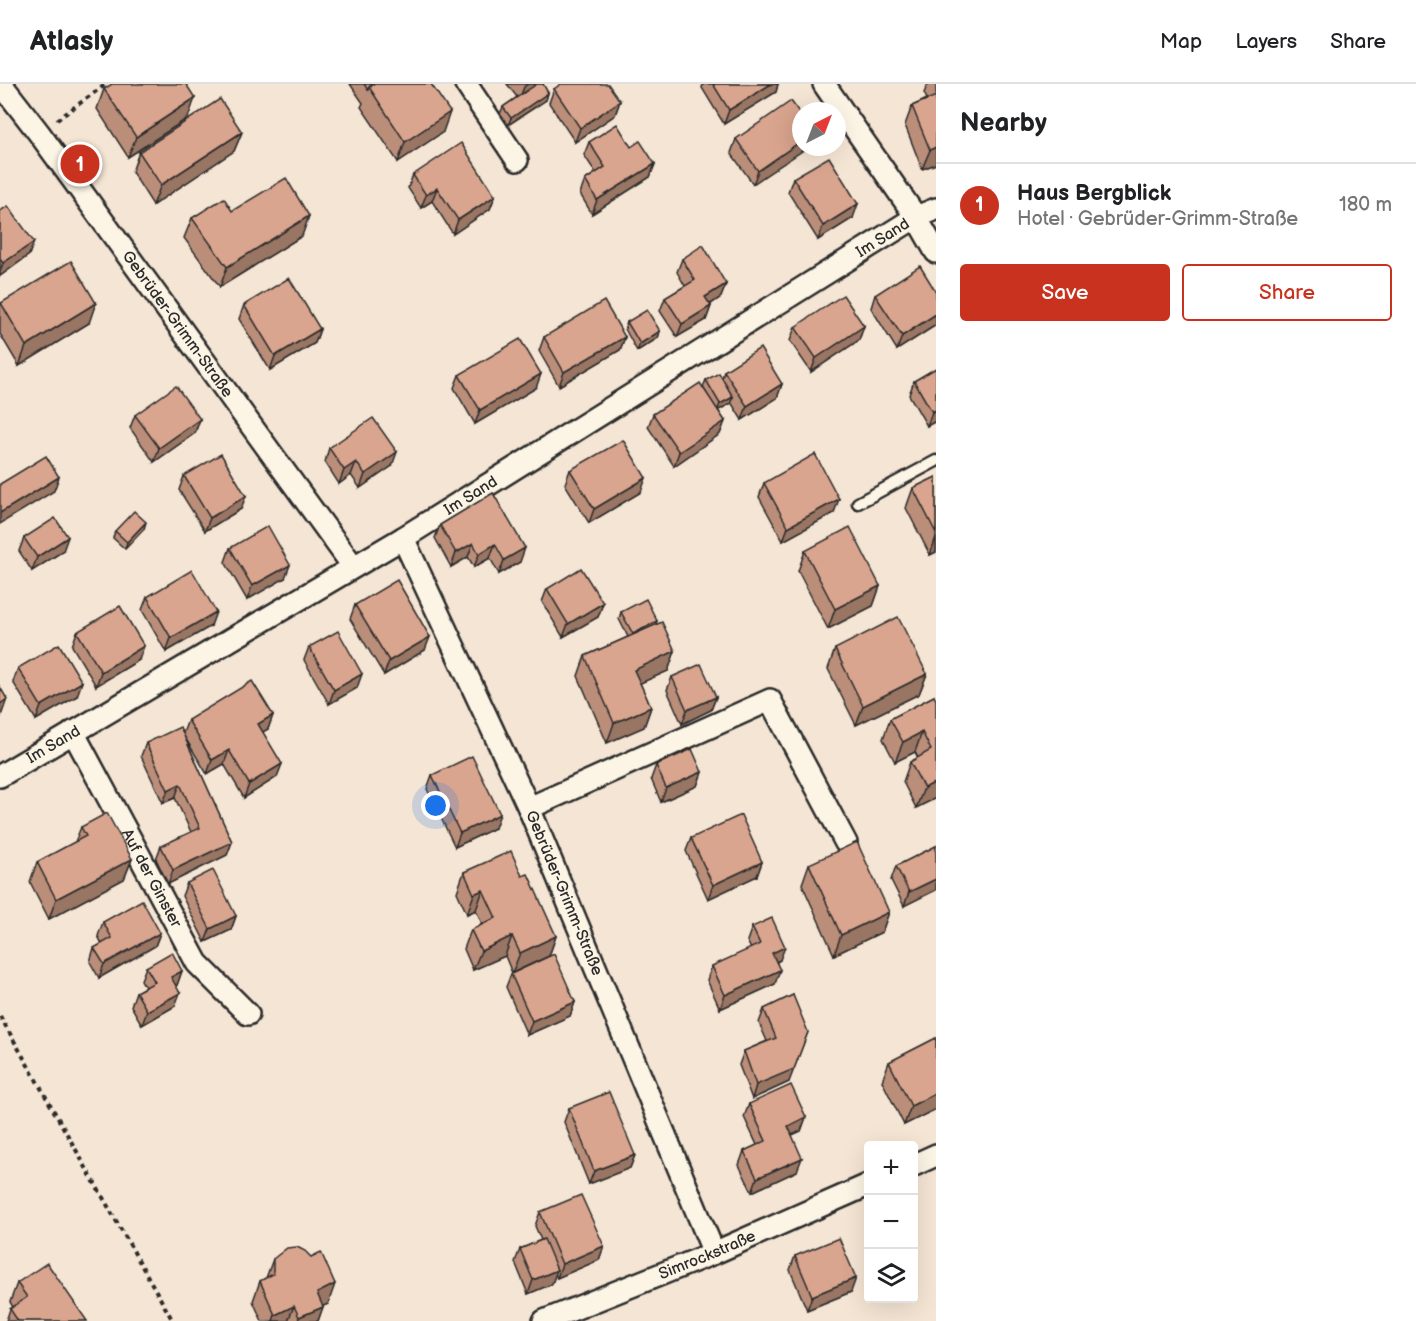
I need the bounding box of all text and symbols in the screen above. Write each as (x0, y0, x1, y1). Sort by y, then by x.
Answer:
text: Atlasly (30, 25, 113, 58)
text: Map (1160, 29, 1202, 54)
text: Layers (1235, 29, 1297, 54)
text: Share (1330, 29, 1386, 54)
north arrow (792, 102, 846, 156)
text: Nearby (960, 108, 1047, 139)
pin: 1 (60, 142, 100, 187)
text: Haus Bergblick (1017, 180, 1171, 207)
text: 1 (975, 193, 984, 217)
text: 180 m (1339, 193, 1392, 217)
text: Hotel · Gebrüder-Grimm-Straße (1017, 207, 1298, 231)
street label: Im Sand (853, 214, 913, 262)
street label: Gebrüder-Grimm-Straße (118, 247, 237, 402)
button: Save (960, 264, 1170, 321)
button: Share (1182, 264, 1392, 321)
street label: Im Sand (441, 472, 501, 519)
street label: Im Sand (23, 721, 84, 768)
your location (421, 791, 450, 820)
street label: Gebrüder-Grimm-Straße (522, 808, 607, 979)
street label: Auf der Ginster (117, 826, 186, 931)
map controls (864, 1141, 918, 1303)
button: + (864, 1141, 918, 1195)
button: − (864, 1195, 918, 1249)
street label: Simrockstraße (656, 1226, 759, 1284)
button: layers (864, 1249, 918, 1303)

